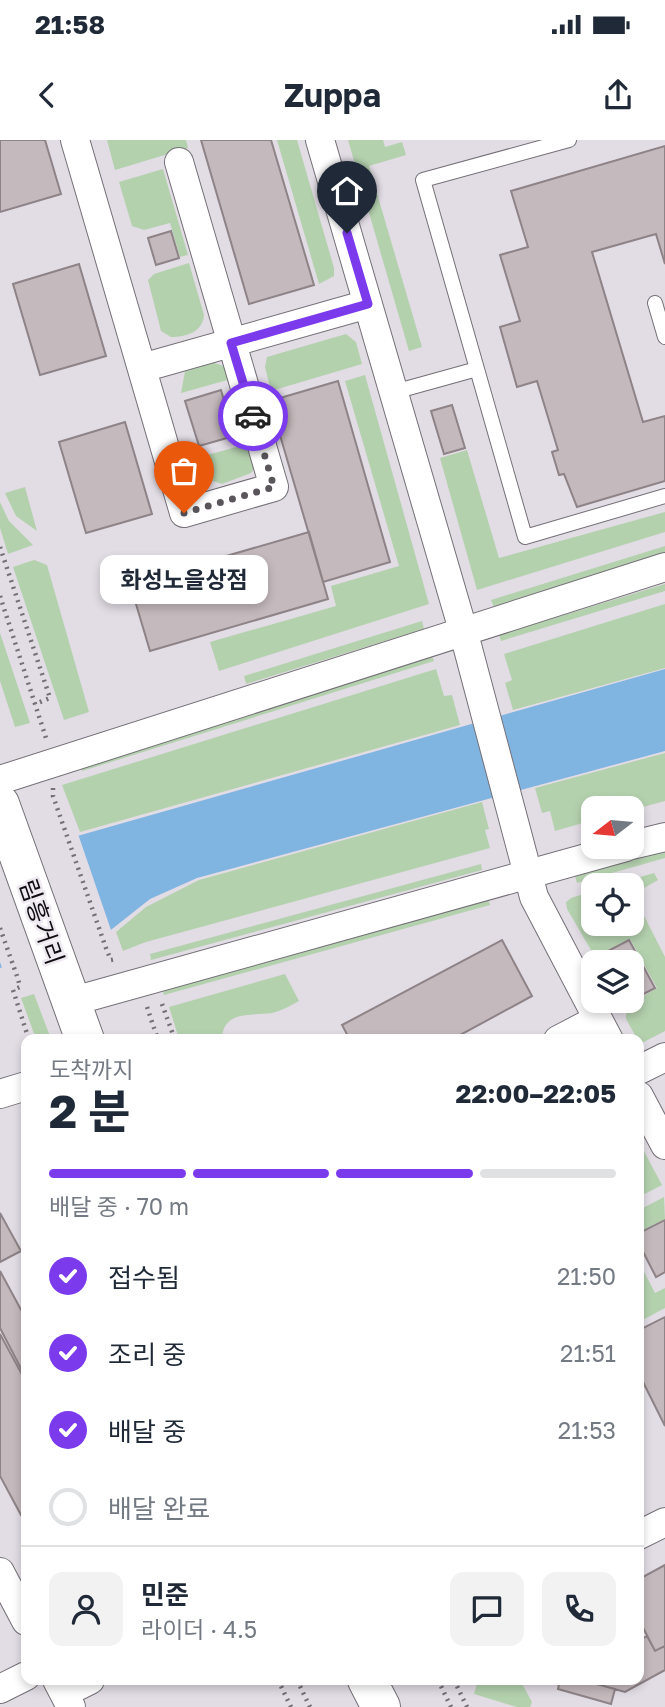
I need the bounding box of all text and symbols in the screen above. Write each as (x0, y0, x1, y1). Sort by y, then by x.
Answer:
text: 21:58 (35, 9, 105, 40)
icon: back (28, 76, 66, 114)
text: Zuppa (284, 76, 381, 114)
icon: share (599, 76, 637, 114)
pin (317, 161, 377, 233)
icon: home (328, 172, 366, 210)
courier (218, 381, 288, 451)
icon: car (234, 397, 272, 435)
pin (154, 441, 214, 513)
icon: bag (165, 452, 203, 490)
callout: 화성노을상점 (100, 555, 268, 604)
text: 화성노을상점 (121, 565, 247, 593)
north arrow (581, 796, 644, 859)
map controls (581, 796, 644, 1013)
button: locate (581, 873, 644, 936)
street label: 림흥거리 (14, 875, 71, 968)
button: layers (581, 950, 644, 1013)
text: 도착까지 (49, 1055, 134, 1083)
text: 22:00–22:05 (456, 1078, 616, 1109)
text: 2 분 (49, 1083, 131, 1138)
text: 배달 중 · 70 m (49, 1192, 189, 1220)
icon: check (49, 1257, 87, 1295)
text: 접수됨 (108, 1262, 180, 1293)
text: 21:50 (557, 1262, 616, 1290)
icon: check (49, 1334, 87, 1372)
text: 조리 중 (108, 1339, 186, 1370)
text: 21:51 (560, 1339, 616, 1367)
icon: check (49, 1411, 87, 1449)
text: 배달 중 (108, 1416, 186, 1447)
text: 21:53 (558, 1416, 616, 1444)
text: 배달 완료 (108, 1493, 210, 1524)
button: person (49, 1572, 123, 1646)
button: chat (450, 1572, 524, 1646)
button: phone (542, 1572, 616, 1646)
text: 민준 (141, 1579, 189, 1610)
text: 라이더 · 4.5 (141, 1615, 257, 1643)

